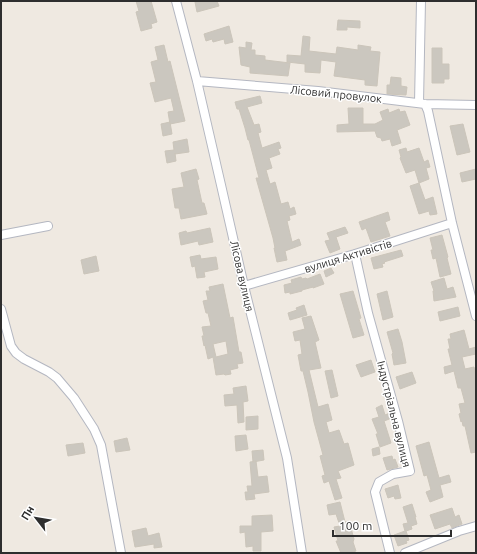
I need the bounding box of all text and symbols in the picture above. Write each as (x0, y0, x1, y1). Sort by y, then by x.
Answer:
street label: Лісовий провулок (289, 83, 383, 105)
street label: вулиця Активістів (303, 237, 393, 275)
street label: Лісова вулиця (228, 239, 256, 313)
street label: Індустріальна вулиця (375, 360, 413, 468)
north arrow (16, 498, 56, 538)
text: Пн (19, 504, 36, 522)
scale bar (333, 512, 451, 538)
text: 100 m (339, 519, 372, 532)

